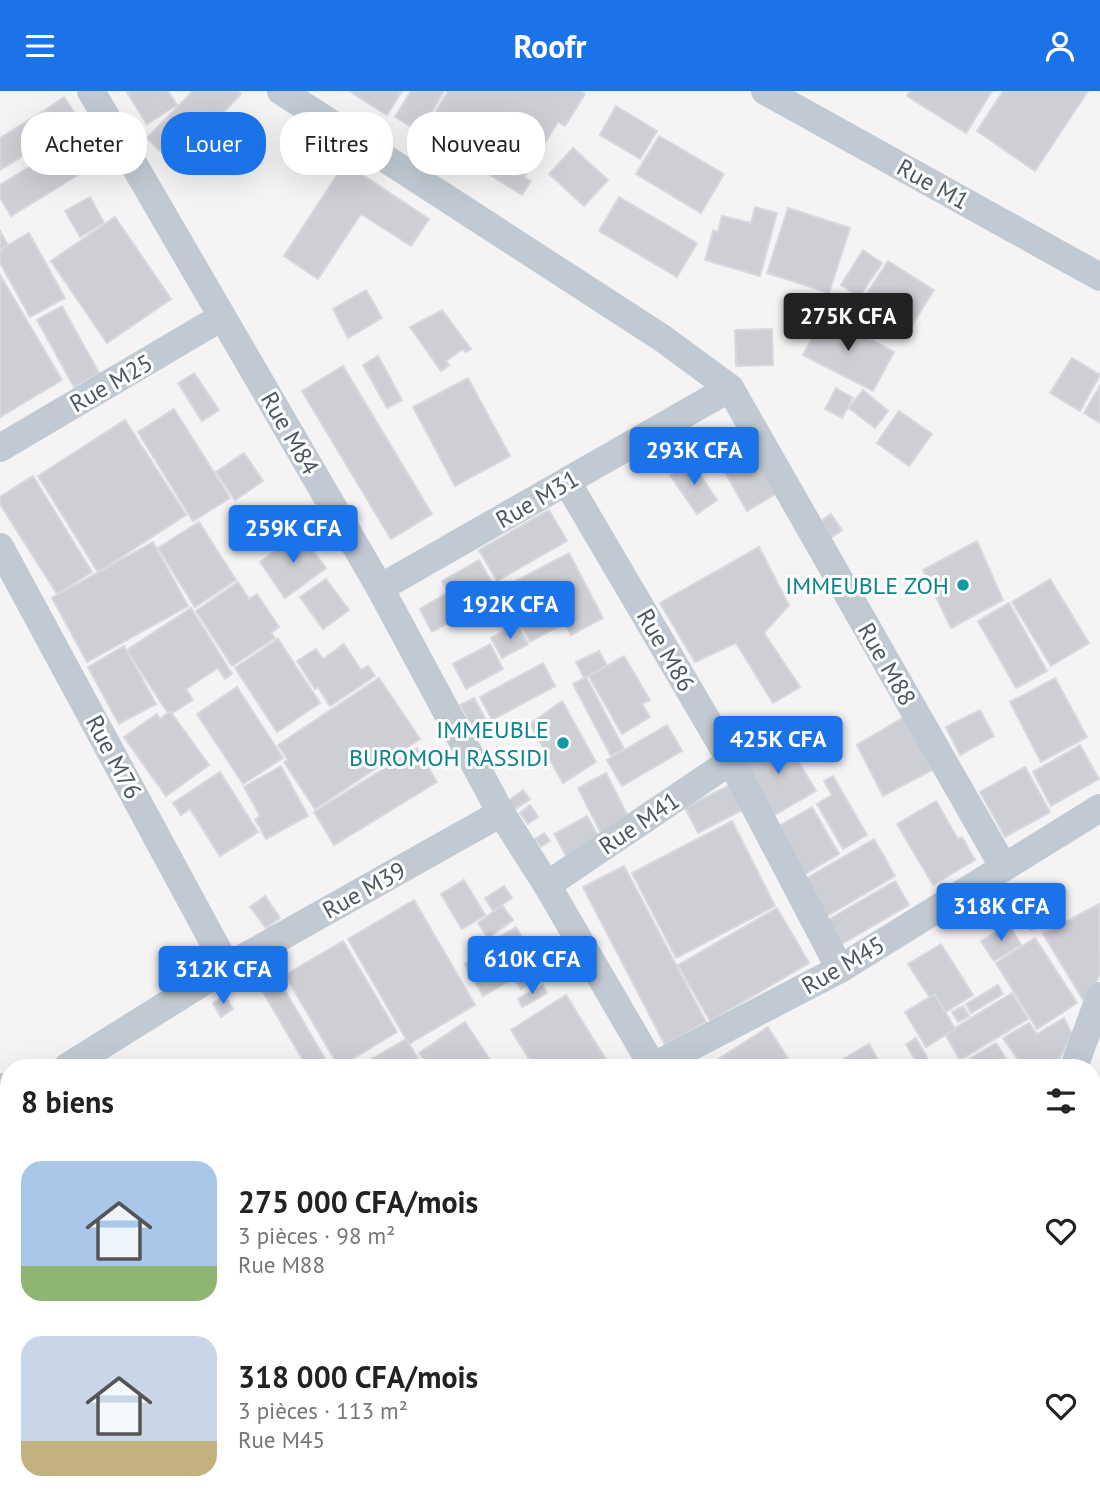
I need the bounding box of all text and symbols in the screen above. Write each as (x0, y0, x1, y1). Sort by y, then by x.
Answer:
text: Roofr (513, 25, 587, 67)
icon: menu (21, 27, 59, 65)
icon: person (1041, 27, 1079, 65)
chip: Acheter (21, 112, 147, 175)
chip: Louer (161, 112, 266, 175)
chip: Filtres (280, 112, 393, 175)
chip: Nouveau (407, 112, 545, 175)
street label: Rue M1 (892, 152, 974, 216)
pin: 275K CFA (776, 293, 920, 353)
text: 275K CFA (800, 301, 896, 330)
street label: Rue M25 (64, 347, 158, 419)
street label: Rue M84 (254, 386, 326, 480)
pin: 293K CFA (622, 427, 766, 487)
text: 293K CFA (646, 435, 742, 464)
street label: Rue M31 (490, 463, 584, 535)
pin: 259K CFA (221, 505, 365, 565)
text: 259K CFA (245, 513, 341, 542)
place label: IMMEUBLE ZOH (785, 570, 949, 601)
marker: IMMEUBLE ZOH (955, 577, 971, 593)
pin: 192K CFA (438, 581, 582, 641)
text: 192K CFA (462, 589, 558, 618)
street label: Rue M86 (630, 603, 702, 697)
street label: Rue M88 (851, 617, 923, 711)
street label: Rue M76 (79, 710, 149, 804)
place label: IMMEUBLE BUROMOH RASSIDI (349, 714, 549, 773)
pin: 425K CFA (706, 717, 850, 776)
text: 425K CFA (730, 724, 826, 753)
marker: IMMEUBLE BUROMOH RASSIDI (555, 735, 571, 751)
street label: Rue M41 (593, 785, 685, 861)
street label: Rue M39 (317, 854, 411, 926)
pin: 318K CFA (929, 883, 1073, 943)
text: 318K CFA (953, 891, 1049, 920)
street label: Rue M45 (796, 929, 890, 1001)
pin: 610K CFA (460, 937, 604, 996)
text: 610K CFA (484, 944, 580, 973)
pin: 312K CFA (151, 947, 295, 1006)
text: 312K CFA (175, 954, 271, 983)
text: 8 biens (21, 1082, 114, 1121)
icon: filters (1042, 1082, 1080, 1120)
text: 275 000 CFA/mois (238, 1182, 478, 1221)
icon: home (77, 1189, 161, 1273)
icon: heart (1042, 1212, 1080, 1250)
text: 3 pièces · 98 m² (238, 1221, 395, 1250)
text: Rue M88 (238, 1250, 325, 1279)
text: 318 000 CFA/mois (238, 1357, 478, 1396)
icon: home (77, 1364, 161, 1448)
icon: heart (1042, 1387, 1080, 1425)
text: 3 pièces · 113 m² (238, 1396, 408, 1425)
text: Rue M45 (238, 1425, 325, 1454)

